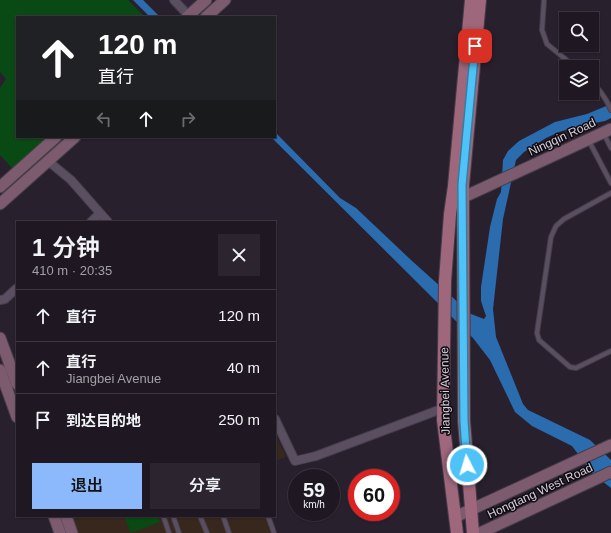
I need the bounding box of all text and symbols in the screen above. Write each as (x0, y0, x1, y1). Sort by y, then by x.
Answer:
map controls (559, 12, 599, 100)
button: search (559, 12, 599, 52)
text: 120 m (98, 29, 177, 60)
pin (458, 29, 492, 63)
icon: ahead (32, 32, 84, 84)
icon: arrive (464, 35, 486, 57)
button: layers (559, 60, 599, 100)
text: 直行 (98, 67, 134, 87)
icon: left (93, 108, 115, 130)
icon: ahead (135, 108, 157, 130)
icon: right (177, 108, 199, 130)
street label: Ningqin Road (526, 115, 598, 159)
text: 1 分钟 (32, 234, 100, 261)
button: close (218, 234, 260, 276)
text: 410 m · 20:35 (32, 263, 112, 278)
icon: ahead (32, 305, 54, 327)
text: 120 m (218, 307, 260, 324)
text: 直行 (66, 308, 96, 325)
street label: Jiangbei Avenue (437, 347, 453, 435)
text: 直行 (66, 353, 96, 370)
icon: ahead (32, 357, 54, 379)
text: 40 m (227, 359, 260, 376)
text: Jiangbei Avenue (66, 371, 161, 386)
icon: arrive (32, 409, 54, 431)
text: 250 m (218, 411, 260, 428)
text: 到达目的地 (66, 412, 141, 429)
position arrow (446, 444, 488, 486)
street label: Hongtang West Road (485, 460, 595, 522)
button: 退出 (32, 463, 142, 509)
button: 分享 (150, 463, 260, 509)
speed limit sign: 60 (348, 469, 400, 521)
text: 59 (303, 479, 325, 501)
text: km/h (303, 499, 325, 510)

